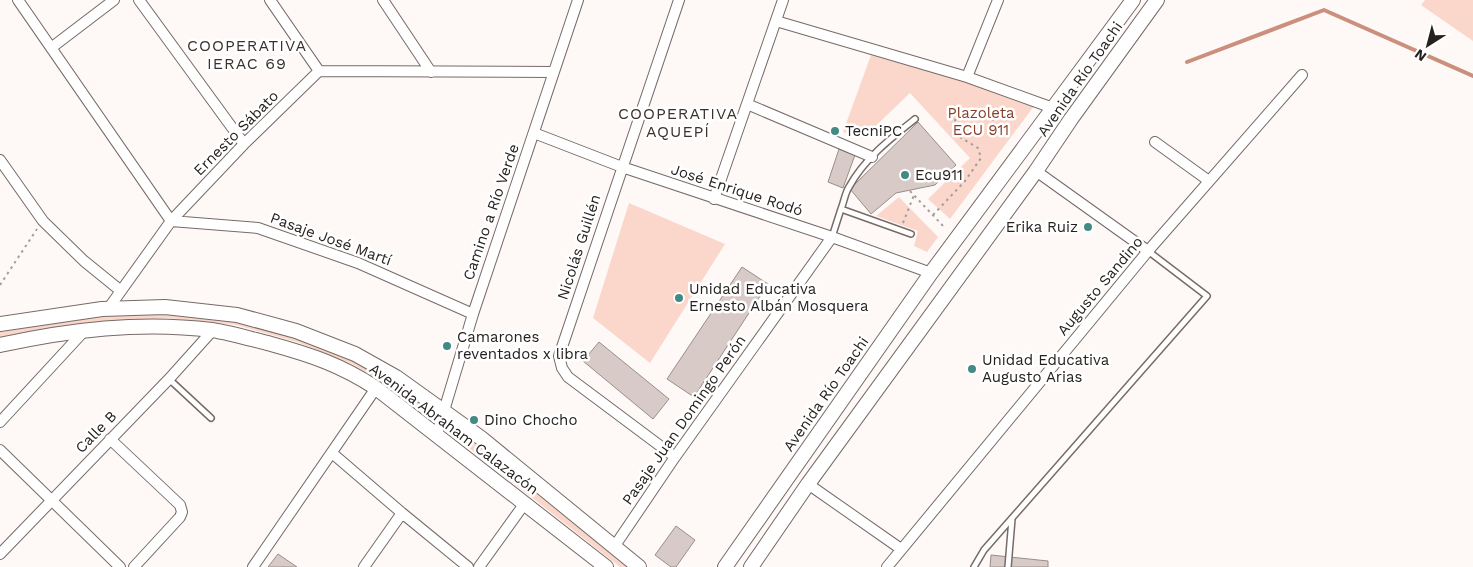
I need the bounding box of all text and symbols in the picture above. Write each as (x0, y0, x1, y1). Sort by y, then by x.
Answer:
street label: Avenida Río Toachi (1034, 18, 1126, 140)
north arrow (1403, 20, 1453, 70)
district label: COOPERATIVA IERAC 69 (187, 36, 307, 73)
text: N (1411, 46, 1429, 65)
street label: Ernesto Sábato (190, 87, 282, 179)
district label: COOPERATIVA AQUEPÍ (618, 104, 738, 141)
park label: Plazoleta ECU 911 (948, 104, 1015, 139)
place label: TecniPC (845, 122, 902, 140)
marker: TecniPC (829, 125, 841, 137)
street label: Camino a Río Verde (459, 142, 523, 282)
street label: José Enrique Rodó (669, 160, 805, 220)
place label: Ecu911 (915, 166, 963, 184)
marker: Ecu911 (899, 169, 911, 181)
street label: Nicolás Guillén (553, 192, 605, 302)
street label: Pasaje José Martí (268, 209, 394, 269)
place label: Erika Ruiz (1006, 218, 1078, 236)
marker: Erika Ruiz (1082, 221, 1094, 233)
street label: Augusto Sandino (1053, 233, 1147, 339)
place label: Unidad Educativa Ernesto Albán Mosquera (689, 280, 869, 315)
marker: Unidad Educativa Ernesto Albán Mosquera (673, 292, 685, 304)
place label: Camarones reventados x libra (457, 328, 589, 363)
street label: Pasaje Juan Domingo Perón (618, 332, 750, 508)
street label: Avenida Río Toachi (780, 333, 872, 455)
marker: Camarones reventados x libra (441, 340, 453, 352)
place label: Unidad Educativa Augusto Arias (982, 351, 1110, 386)
street label: Avenida Abraham Calazacón (366, 359, 542, 499)
marker: Unidad Educativa Augusto Arias (966, 363, 978, 375)
street label: Calle B (72, 407, 120, 457)
place label: Dino Chocho (484, 411, 577, 429)
marker: Dino Chocho (468, 414, 480, 426)

